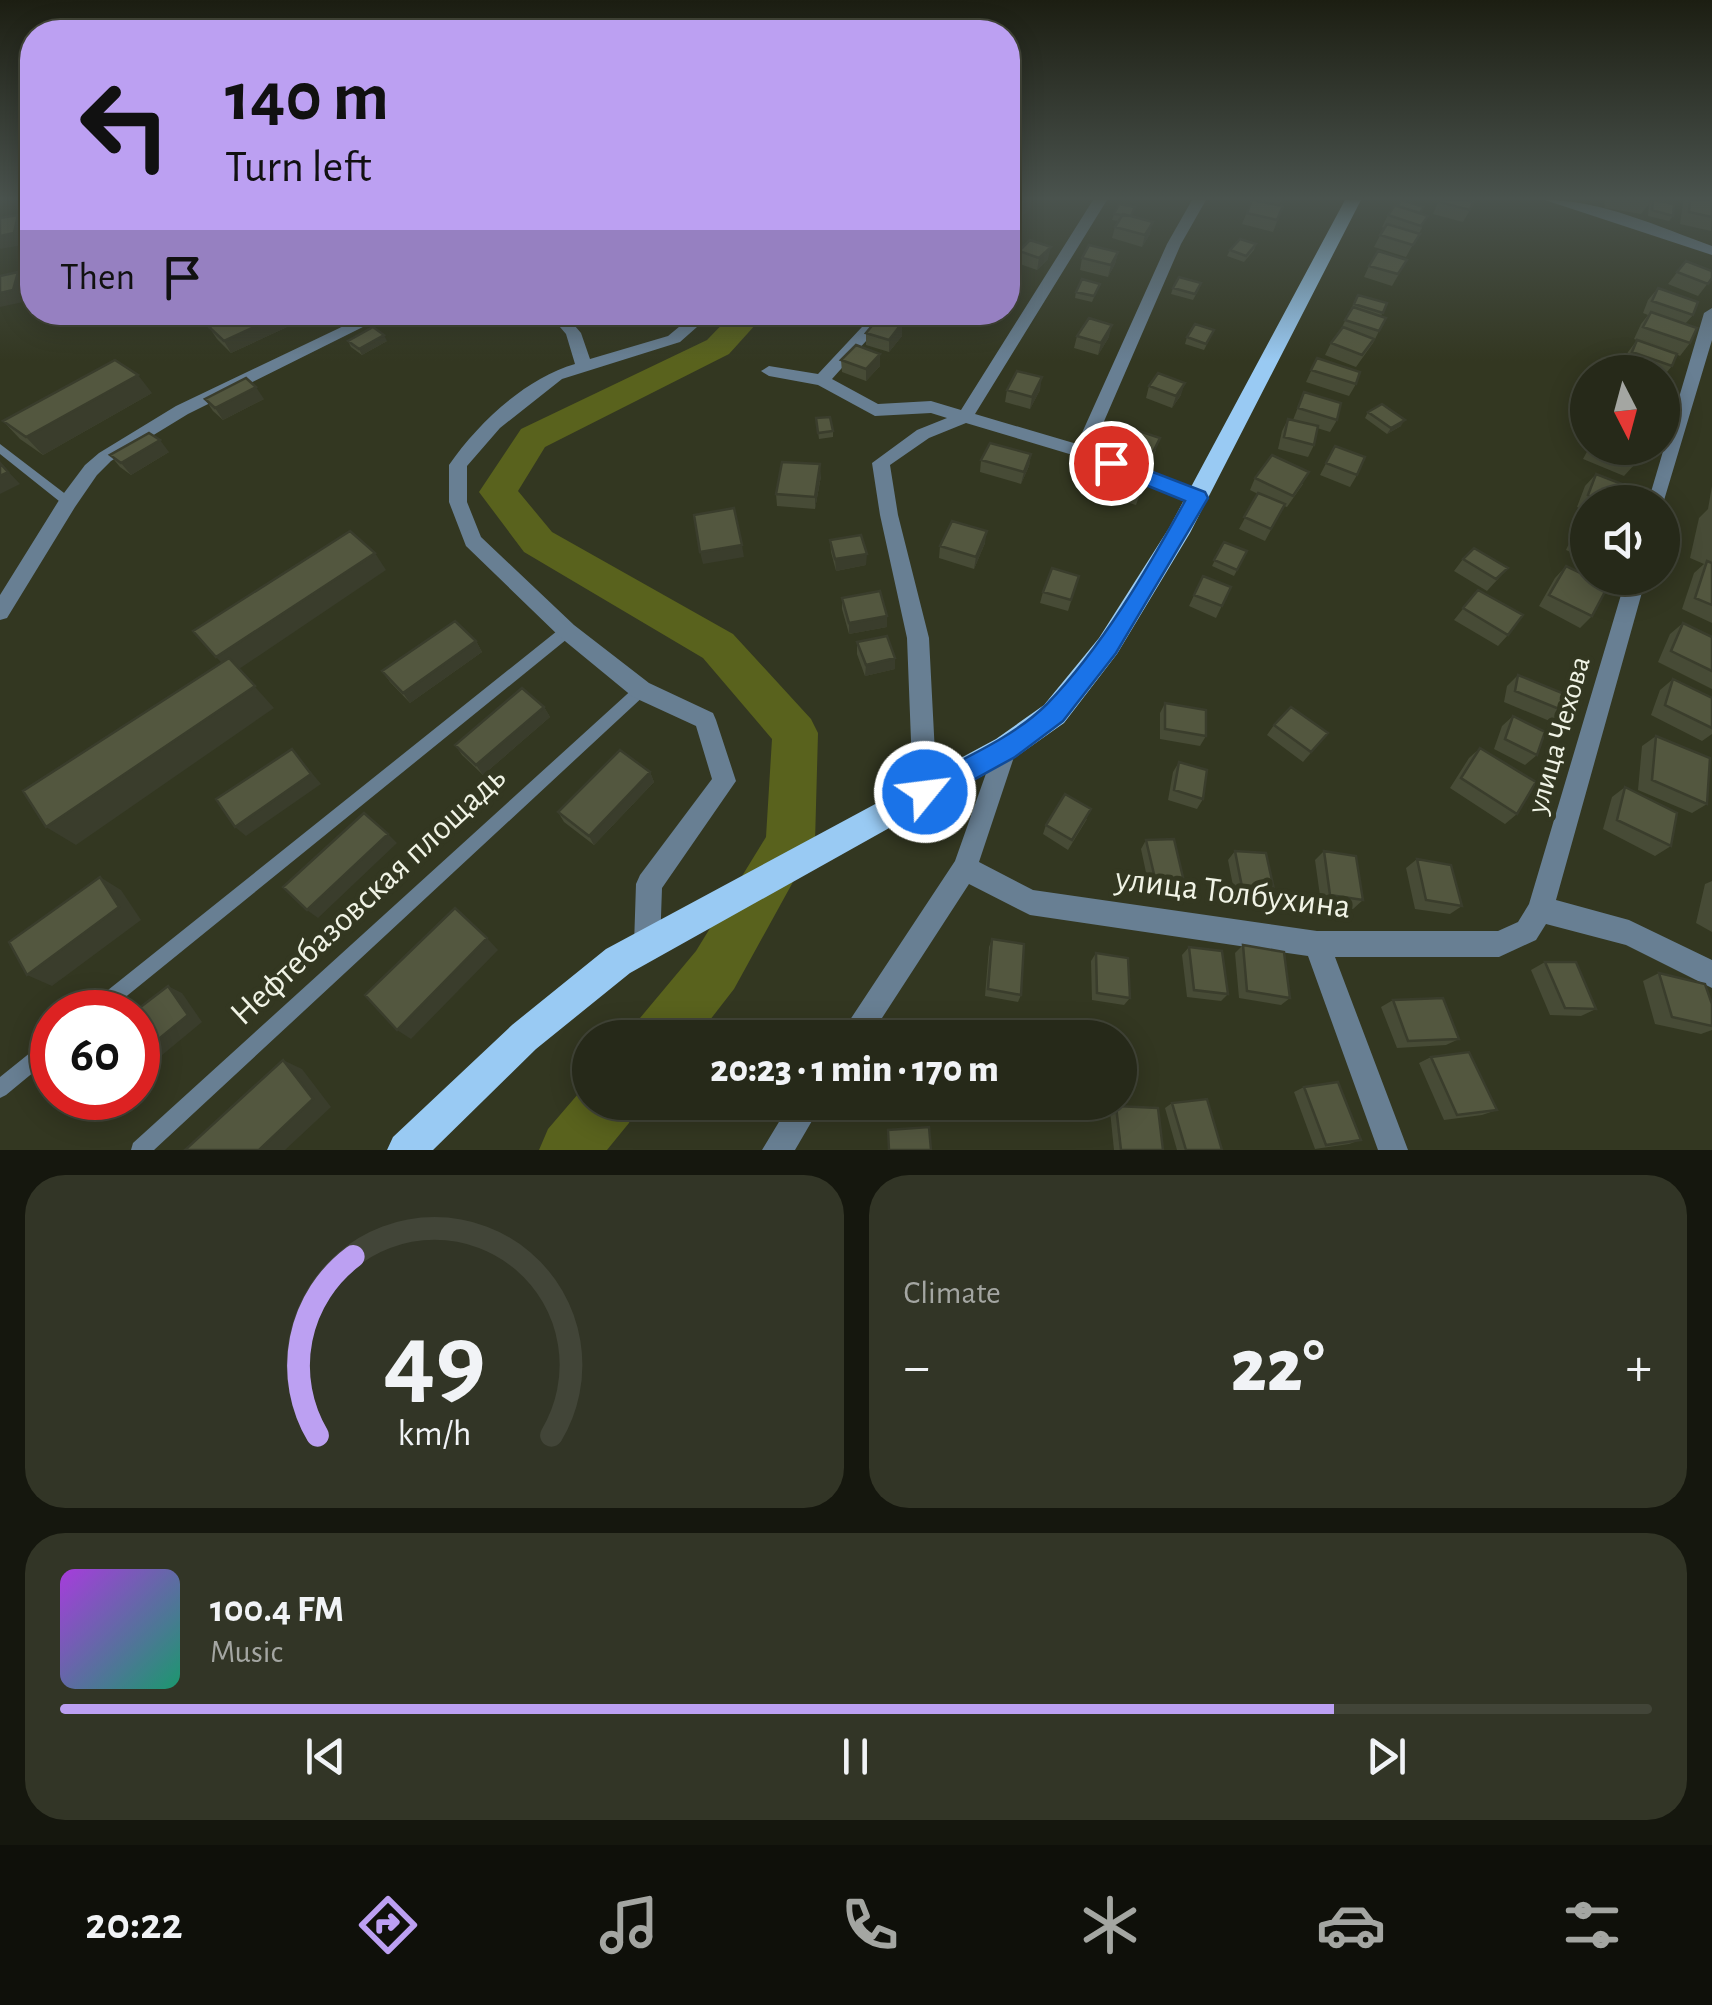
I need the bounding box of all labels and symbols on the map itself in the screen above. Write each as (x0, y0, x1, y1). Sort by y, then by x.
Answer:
north arrow (1570, 355, 1680, 465)
pin (1069, 421, 1154, 506)
street label: улица Чехова (1522, 653, 1596, 818)
position arrow (873, 740, 977, 844)
street label: Нефтебазовская площадь (224, 760, 512, 1032)
street label: улица Толбухина (1112, 861, 1353, 925)
speed limit sign: 60 (30, 990, 160, 1120)

